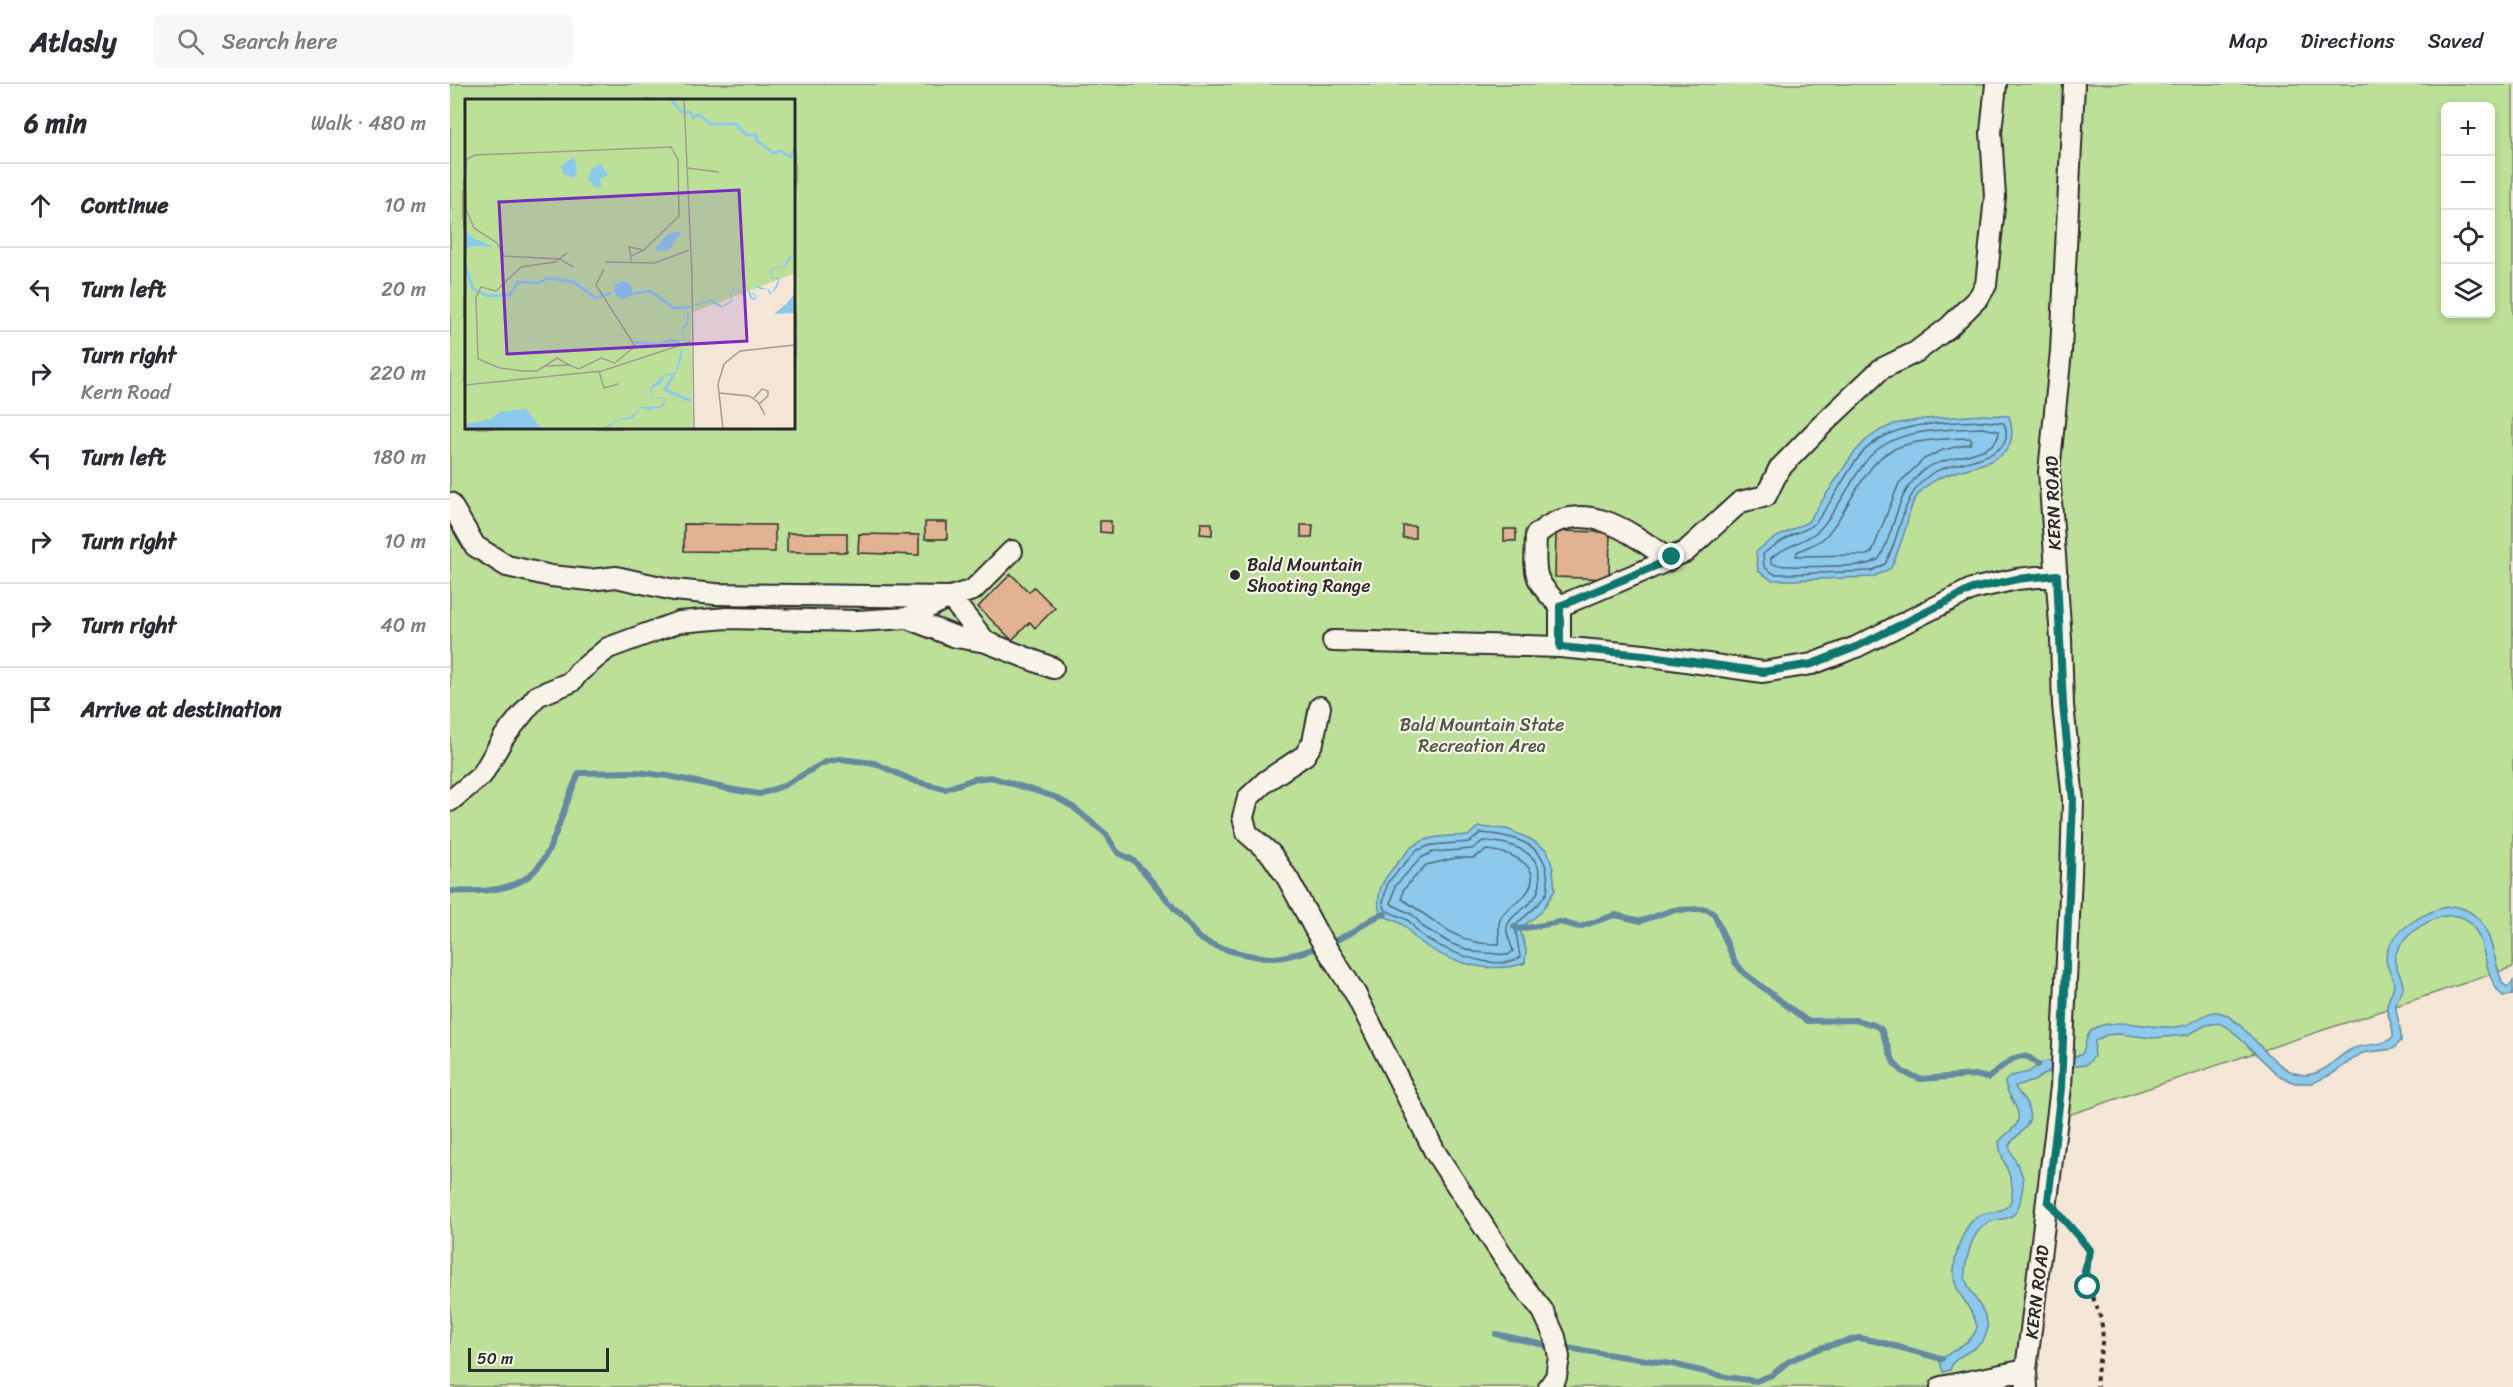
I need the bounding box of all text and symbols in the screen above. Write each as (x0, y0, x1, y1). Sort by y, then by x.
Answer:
search box (153, 14, 573, 68)
text: Atlasly (30, 17, 117, 66)
text: Search here (222, 22, 338, 61)
text: Map (2229, 22, 2267, 60)
text: Directions (2300, 22, 2395, 60)
text: Saved (2428, 22, 2483, 60)
icon: search (174, 25, 207, 58)
inset map (465, 99, 795, 429)
text: 6 min (24, 100, 87, 146)
map controls (2441, 102, 2495, 318)
button: + (2441, 102, 2495, 156)
text: Walk · 480 m (311, 106, 426, 141)
button: − (2441, 156, 2495, 210)
text: Continue (81, 186, 169, 225)
text: 10 m (384, 188, 426, 223)
icon: ahead (24, 189, 57, 222)
button: locate (2441, 210, 2495, 264)
button: layers (2441, 264, 2495, 318)
text: Turn left (81, 270, 166, 309)
text: 20 m (381, 272, 426, 307)
icon: left (24, 273, 57, 306)
text: Turn right (81, 336, 176, 375)
text: 220 m (370, 356, 426, 391)
icon: right (24, 357, 57, 390)
text: Kern Road (81, 375, 171, 410)
text: Turn left (81, 438, 166, 477)
text: 180 m (372, 440, 426, 475)
icon: left (24, 441, 57, 474)
street label: KERN ROAD (2035, 455, 2071, 551)
text: Turn right (81, 522, 176, 561)
text: 10 m (384, 524, 426, 559)
icon: right (24, 525, 57, 558)
route end (1658, 543, 1684, 569)
place label: Bald Mountain Shooting Range (1247, 549, 1370, 602)
marker: Bald Mountain Shooting Range (1228, 568, 1242, 582)
text: Turn right (81, 606, 176, 645)
text: 40 m (380, 608, 426, 643)
icon: right (24, 609, 57, 642)
text: Arrive at destination (81, 690, 282, 729)
icon: arrive (24, 693, 57, 726)
park label: Bald Mountain State Recreation Area (1400, 709, 1564, 762)
street label: KERN ROAD (2015, 1243, 2059, 1341)
route start (2074, 1273, 2100, 1299)
text: 50 m (477, 1344, 513, 1373)
scale bar (468, 1345, 609, 1372)

